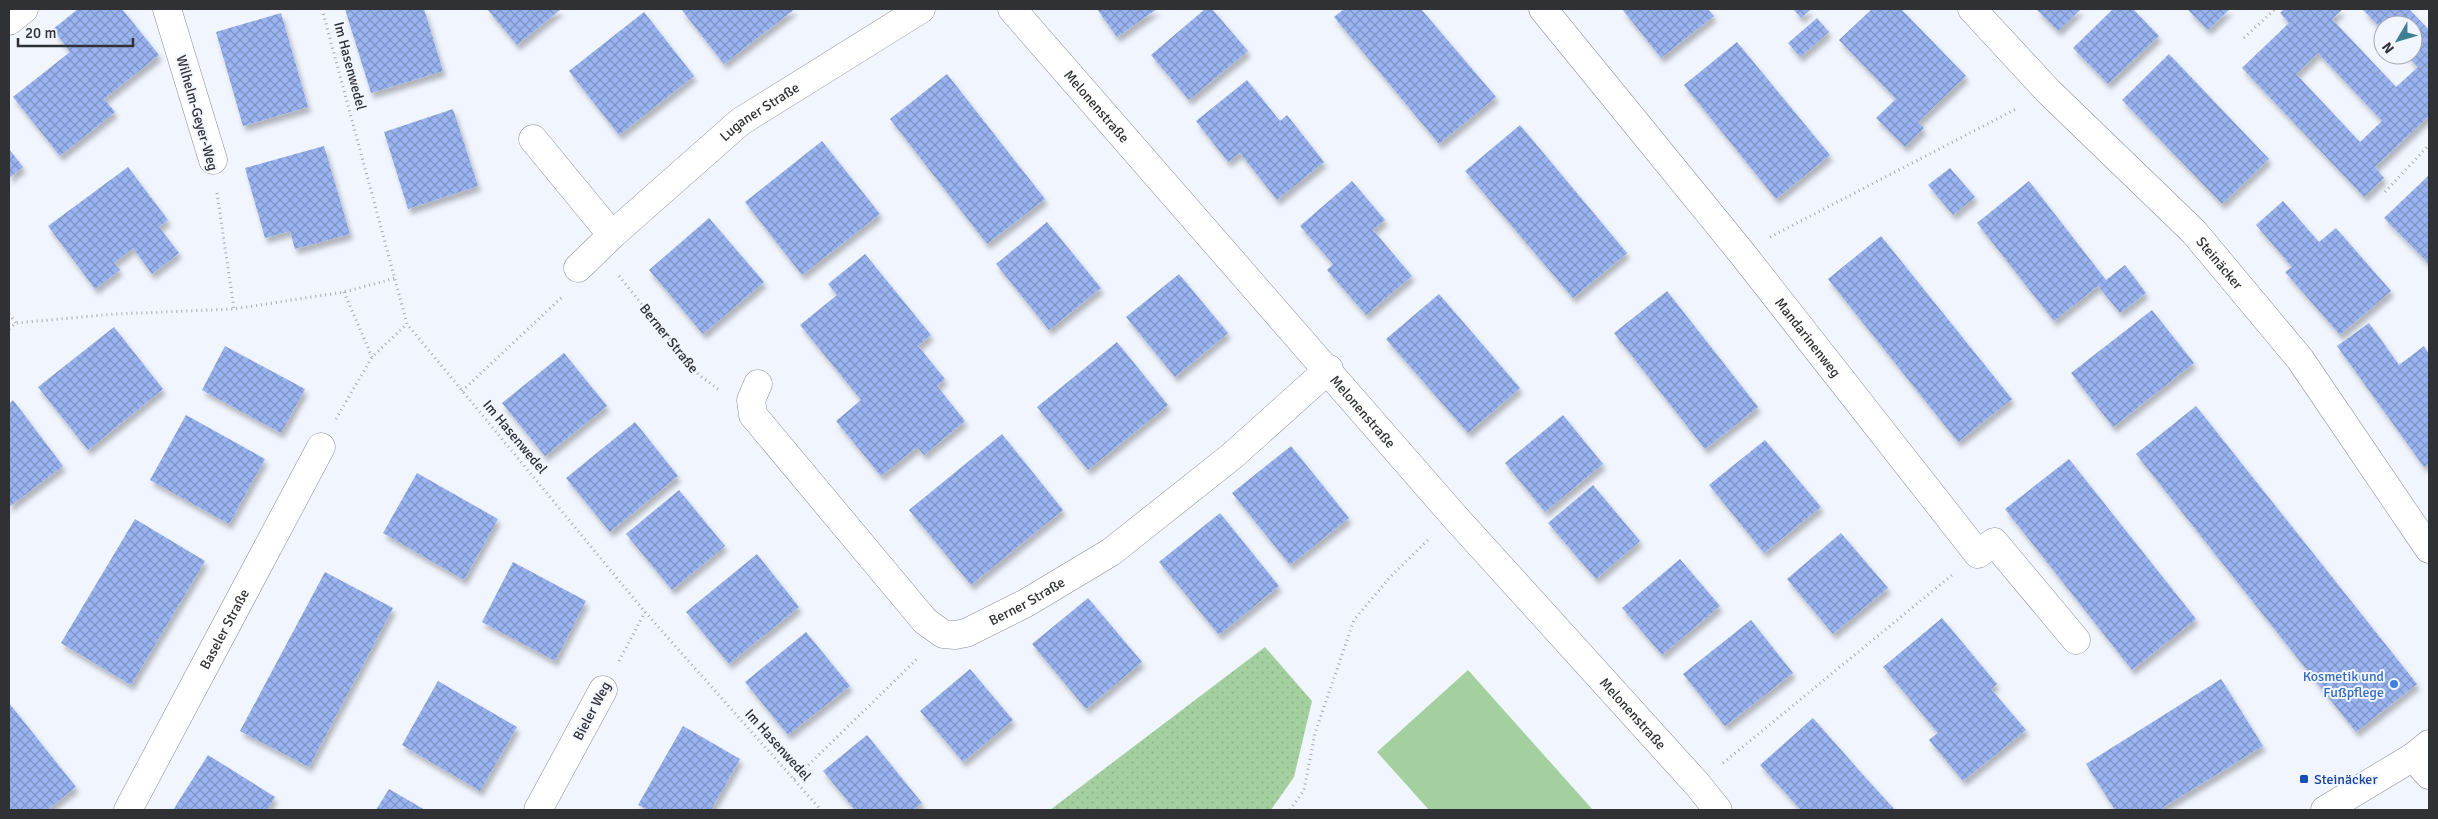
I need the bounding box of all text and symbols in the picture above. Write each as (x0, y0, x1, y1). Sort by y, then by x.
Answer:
scale bar (18, 15, 132, 47)
north arrow (2373, 15, 2423, 65)
street label: Im Hasenwedel (330, 20, 370, 112)
text: 20 m (25, 24, 56, 42)
text: N (2378, 39, 2398, 57)
street label: Wilhelm-Geyer-Weg (172, 53, 222, 173)
street label: Melonenstraße (1060, 66, 1133, 146)
street label: Luganer Straße (716, 79, 802, 145)
street label: Steinäcker (2193, 233, 2247, 293)
street label: Mandarinenweg (1772, 294, 1844, 380)
street label: Berner Straße (636, 300, 702, 376)
street label: Melonenstraße (1327, 372, 1399, 451)
street label: Im Hasenwedel (479, 397, 551, 477)
street label: Berner Straße (986, 573, 1068, 629)
street label: Baseler Straße (196, 586, 253, 672)
place label: Kosmetik und Fußpflege (2303, 668, 2384, 701)
street label: Melonenstraße (1596, 674, 1670, 753)
marker: Kosmetik und Fußpflege (2388, 678, 2400, 690)
street label: Bieler Weg (569, 679, 615, 743)
street label: Im Hasenwedel (741, 706, 815, 784)
place label: Steinäcker (2314, 771, 2378, 788)
marker: Steinäcker (2298, 773, 2310, 785)

